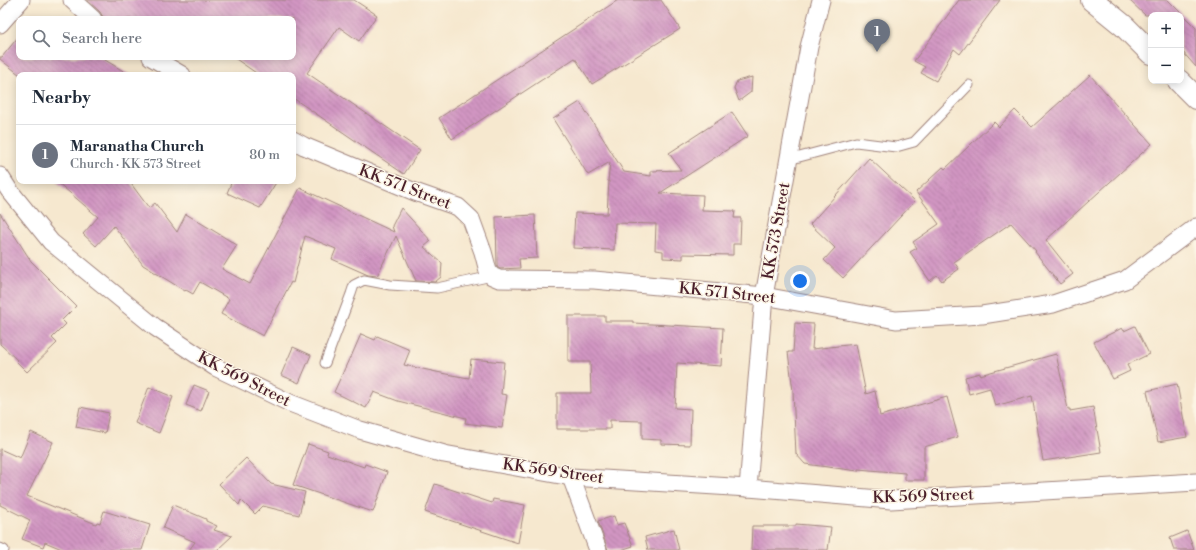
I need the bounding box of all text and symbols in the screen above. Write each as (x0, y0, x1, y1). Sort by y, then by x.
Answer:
map controls (1148, 12, 1184, 84)
button: + (1148, 12, 1184, 48)
search box (16, 16, 296, 60)
pin: 1 (864, 19, 890, 52)
icon: search (30, 27, 52, 49)
text: Search here (62, 29, 142, 48)
button: − (1148, 48, 1184, 84)
text: Nearby (32, 87, 91, 109)
text: Maranatha Church (70, 137, 204, 156)
text: 1 (42, 147, 48, 163)
text: 80 m (249, 147, 280, 163)
text: Church · KK 573 Street (70, 156, 201, 172)
street label: KK 571 Street (356, 160, 454, 214)
street label: KK 573 Street (758, 180, 794, 281)
your location (790, 271, 810, 291)
street label: KK 571 Street (678, 278, 777, 308)
street label: KK 569 Street (194, 347, 294, 411)
street label: KK 569 Street (501, 454, 605, 488)
street label: KK 569 Street (872, 484, 974, 508)

